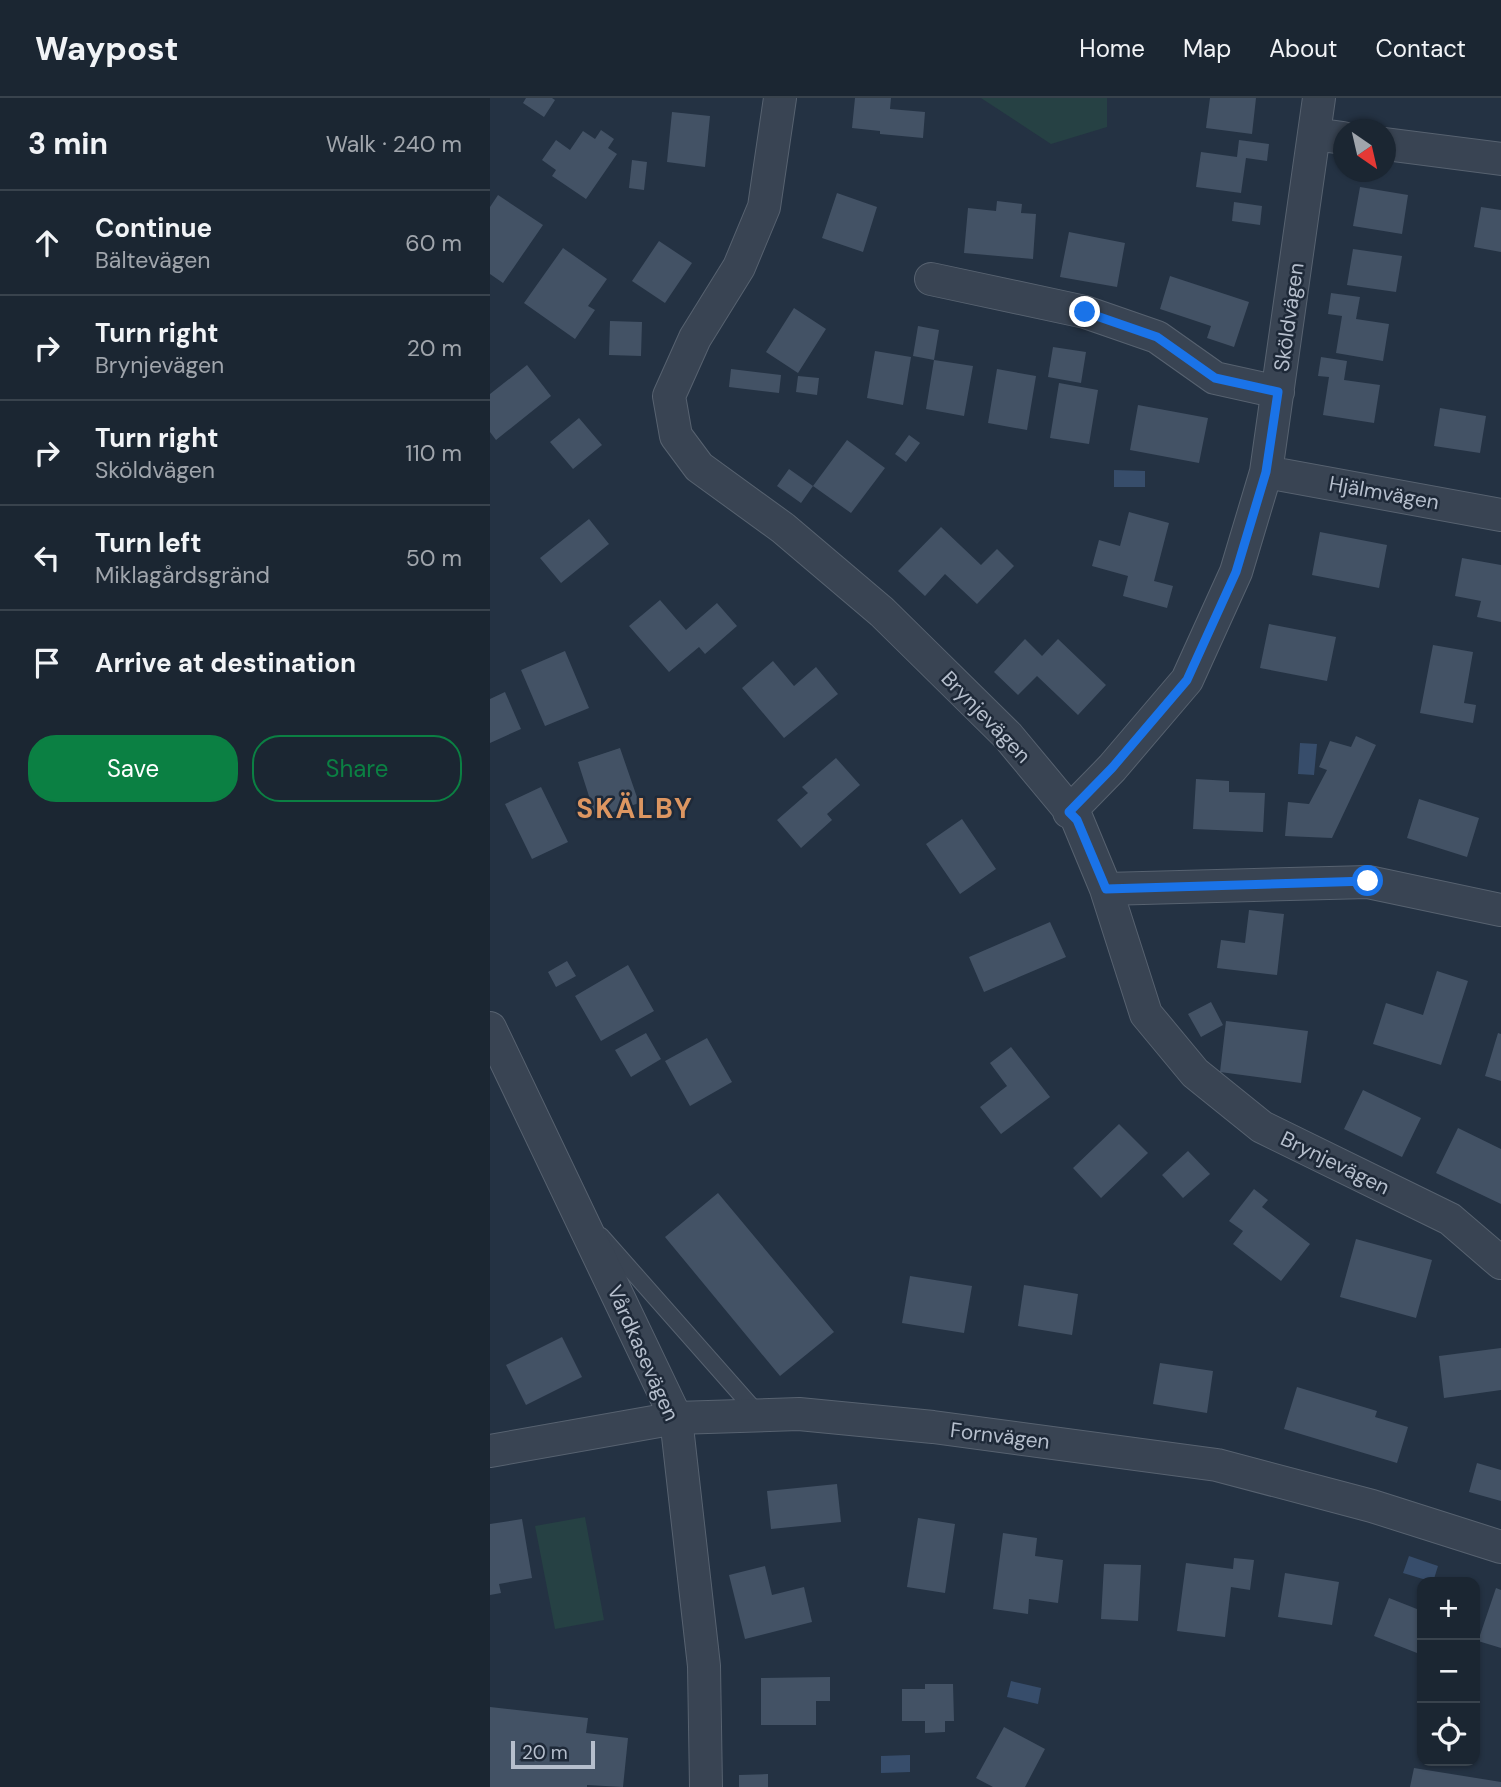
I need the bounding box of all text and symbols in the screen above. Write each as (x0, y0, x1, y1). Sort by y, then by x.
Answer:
text: Waypost (35, 27, 178, 70)
text: Home (1079, 33, 1145, 64)
text: Map (1183, 33, 1231, 64)
text: About (1269, 33, 1338, 64)
text: Contact (1376, 33, 1466, 64)
north arrow (1333, 119, 1396, 182)
text: 3 min (28, 124, 108, 163)
text: Walk · 240 m (326, 129, 462, 159)
text: Continue (95, 211, 212, 245)
icon: ahead (28, 224, 66, 262)
text: 60 m (405, 228, 462, 258)
text: Bältevägen (95, 245, 211, 275)
street label: Sköldvägen (1268, 261, 1310, 373)
route end (1069, 296, 1100, 327)
text: Turn right (95, 316, 219, 350)
icon: right (28, 329, 66, 367)
text: 20 m (407, 333, 462, 363)
text: Brynjevägen (95, 350, 224, 380)
text: Turn right (95, 421, 219, 455)
icon: right (28, 434, 66, 472)
text: 110 m (405, 438, 462, 468)
text: Sköldvägen (95, 455, 215, 485)
street label: Hjälmvägen (1327, 470, 1441, 516)
text: Turn left (95, 526, 202, 560)
icon: left (28, 539, 66, 577)
text: 50 m (406, 543, 462, 573)
text: Miklagårdsgränd (95, 560, 270, 590)
icon: arrive (28, 644, 66, 682)
text: Arrive at destination (95, 646, 356, 680)
street label: Brynjevägen (935, 665, 1037, 769)
button: Save (28, 735, 238, 802)
button: Share (252, 735, 462, 802)
district label: SKÄLBY (576, 790, 694, 827)
route start (1352, 865, 1383, 896)
street label: Brynjevägen (1276, 1125, 1394, 1201)
street label: Vårdkasevägen (601, 1281, 685, 1425)
street label: Fornvägen (949, 1416, 1051, 1456)
map controls (1417, 1577, 1480, 1766)
button: + (1417, 1577, 1480, 1640)
button: − (1417, 1640, 1480, 1703)
button: locate (1417, 1703, 1480, 1766)
scale bar (511, 1738, 595, 1770)
text: 20 m (522, 1740, 568, 1765)

